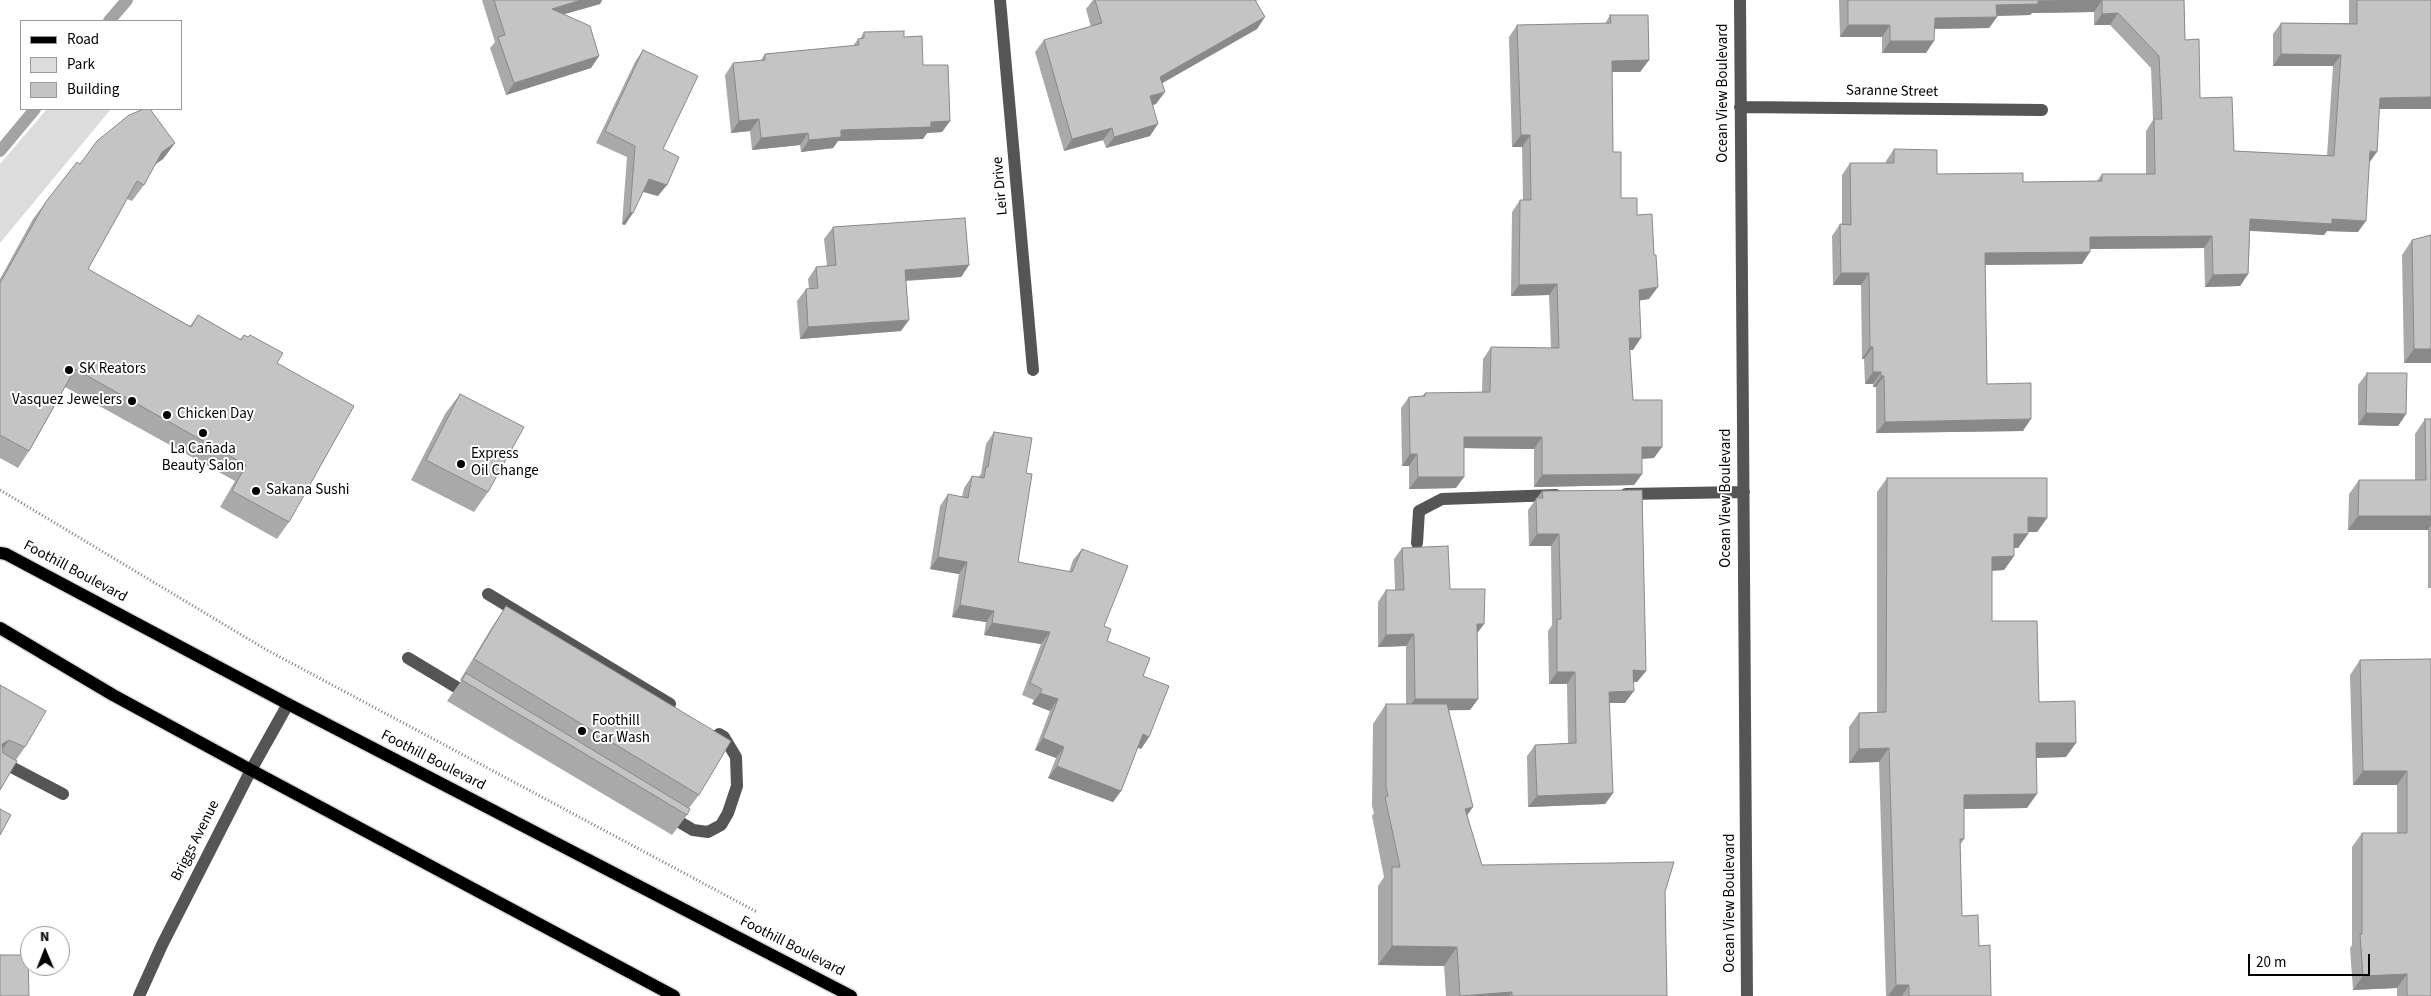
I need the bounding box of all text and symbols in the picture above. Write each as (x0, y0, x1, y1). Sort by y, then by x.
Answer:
legend (20, 20, 182, 110)
street label: Ocean View Boulevard (1715, 23, 1733, 163)
text: Road (67, 29, 99, 50)
text: Park (67, 54, 95, 75)
text: Building (67, 79, 119, 100)
street label: Saranne Street (1846, 82, 1938, 102)
street label: Leir Drive (989, 156, 1013, 216)
place label: SK Reators (79, 361, 146, 379)
marker: SK Reators (63, 364, 75, 376)
place label: Vasquez Jewelers (12, 392, 122, 410)
marker: Vasquez Jewelers (126, 395, 138, 407)
place label: Chicken Day (177, 406, 254, 424)
marker: Chicken Day (161, 409, 173, 421)
marker: La Cañada Beauty Salon (197, 427, 209, 439)
street label: Ocean View Boulevard (1718, 428, 1736, 568)
place label: La Cañada Beauty Salon (162, 441, 244, 476)
place label: Express Oil Change (471, 446, 539, 481)
marker: Express Oil Change (455, 458, 467, 470)
place label: Sakana Sushi (266, 482, 349, 500)
marker: Sakana Sushi (250, 485, 262, 497)
street label: Foothill Boulevard (20, 537, 130, 607)
place label: Foothill Car Wash (592, 713, 650, 748)
marker: Foothill Car Wash (576, 725, 588, 737)
street label: Foothill Boulevard (378, 727, 488, 795)
street label: Briggs Avenue (168, 798, 224, 884)
street label: Ocean View Boulevard (1722, 833, 1740, 973)
street label: Foothill Boulevard (737, 913, 847, 981)
north arrow (20, 926, 70, 976)
text: N (40, 927, 50, 947)
scale bar (2251, 944, 2374, 976)
text: 20 m (2256, 952, 2286, 973)

